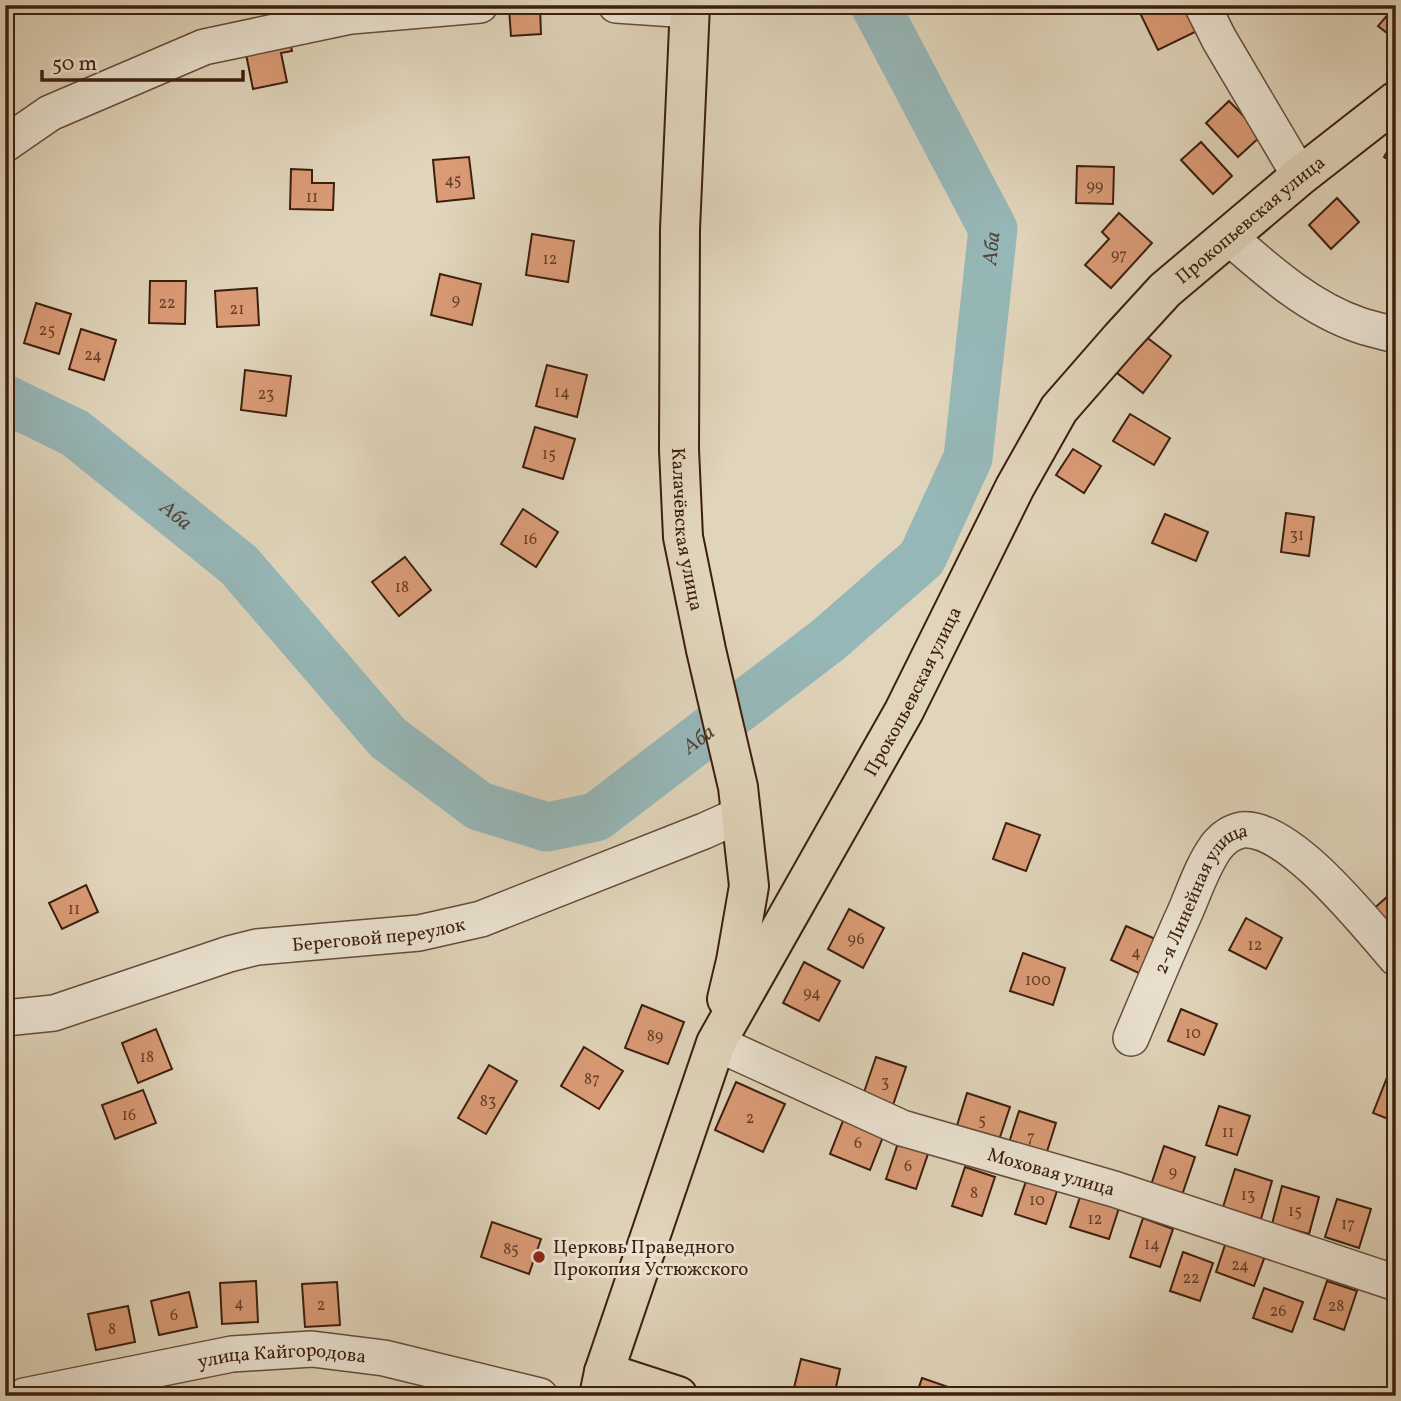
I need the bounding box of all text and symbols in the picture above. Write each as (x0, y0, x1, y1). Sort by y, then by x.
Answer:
scale bar (42, 38, 243, 82)
text: 50 m (52, 50, 97, 79)
street label: Прокопьевская улица (1170, 150, 1331, 291)
house number: 45 (445, 170, 461, 192)
house number: 99 (1087, 176, 1103, 198)
house number: 11 (306, 187, 318, 209)
water label: Аба (976, 230, 1009, 268)
house number: 97 (1111, 245, 1127, 267)
house number: 12 (543, 249, 557, 271)
house number: 9 (452, 290, 460, 312)
house number: 22 (158, 293, 176, 315)
house number: 21 (230, 299, 244, 321)
house number: 25 (39, 320, 55, 342)
house number: 24 (84, 345, 102, 367)
house number: 14 (554, 382, 570, 404)
house number: 23 (258, 384, 274, 406)
house number: 15 (542, 444, 556, 466)
street label: Калачёвская улица (664, 447, 709, 613)
water label: Аба (152, 493, 198, 538)
house number: 31 (1290, 525, 1304, 547)
house number: 16 (523, 529, 537, 551)
house number: 18 (395, 577, 409, 599)
street label: Прокопьевская улица (859, 603, 969, 782)
water label: Аба (676, 718, 721, 763)
street label: 2-я Линейная улица (1149, 819, 1249, 978)
house number: 11 (68, 899, 80, 921)
street label: Береговой переулок (291, 912, 468, 959)
house number: 96 (847, 929, 865, 951)
house number: 12 (1248, 935, 1262, 957)
house number: 4 (1131, 942, 1141, 964)
house number: 100 (1025, 970, 1051, 992)
house number: 94 (803, 983, 821, 1005)
house number: 10 (1185, 1023, 1201, 1045)
house number: 89 (647, 1026, 663, 1048)
house number: 18 (140, 1047, 154, 1069)
house number: 87 (584, 1069, 600, 1091)
house number: 3 (881, 1072, 889, 1094)
house number: 83 (480, 1091, 496, 1113)
house number: 16 (122, 1105, 136, 1127)
house number: 2 (746, 1108, 754, 1130)
house number: 5 (978, 1110, 986, 1132)
house number: 11 (1222, 1122, 1234, 1144)
house number: 7 (1027, 1127, 1035, 1149)
house number: 6 (854, 1133, 862, 1155)
street label: Моховая улица (984, 1142, 1118, 1204)
house number: 6 (904, 1156, 912, 1178)
house number: 9 (1169, 1162, 1177, 1184)
house number: 8 (970, 1183, 978, 1205)
house number: 13 (1241, 1185, 1255, 1207)
house number: 10 (1029, 1190, 1045, 1212)
house number: 15 (1288, 1201, 1302, 1223)
house number: 12 (1088, 1209, 1102, 1231)
house number: 17 (1341, 1214, 1355, 1236)
house number: 14 (1144, 1234, 1160, 1256)
place label: Церковь Праведного Прокопия Устюжского (553, 1235, 748, 1283)
house number: 85 (503, 1239, 519, 1261)
marker: Церковь Праведного Прокопия Устюжского (531, 1249, 547, 1265)
house number: 24 (1231, 1255, 1249, 1277)
house number: 22 (1182, 1268, 1200, 1290)
house number: 4 (234, 1293, 244, 1315)
house number: 2 (317, 1295, 325, 1317)
house number: 28 (1328, 1296, 1344, 1318)
house number: 26 (1270, 1301, 1286, 1323)
house number: 6 (170, 1305, 178, 1327)
house number: 8 (108, 1319, 116, 1341)
street label: улица Кайгородова (195, 1338, 368, 1376)

